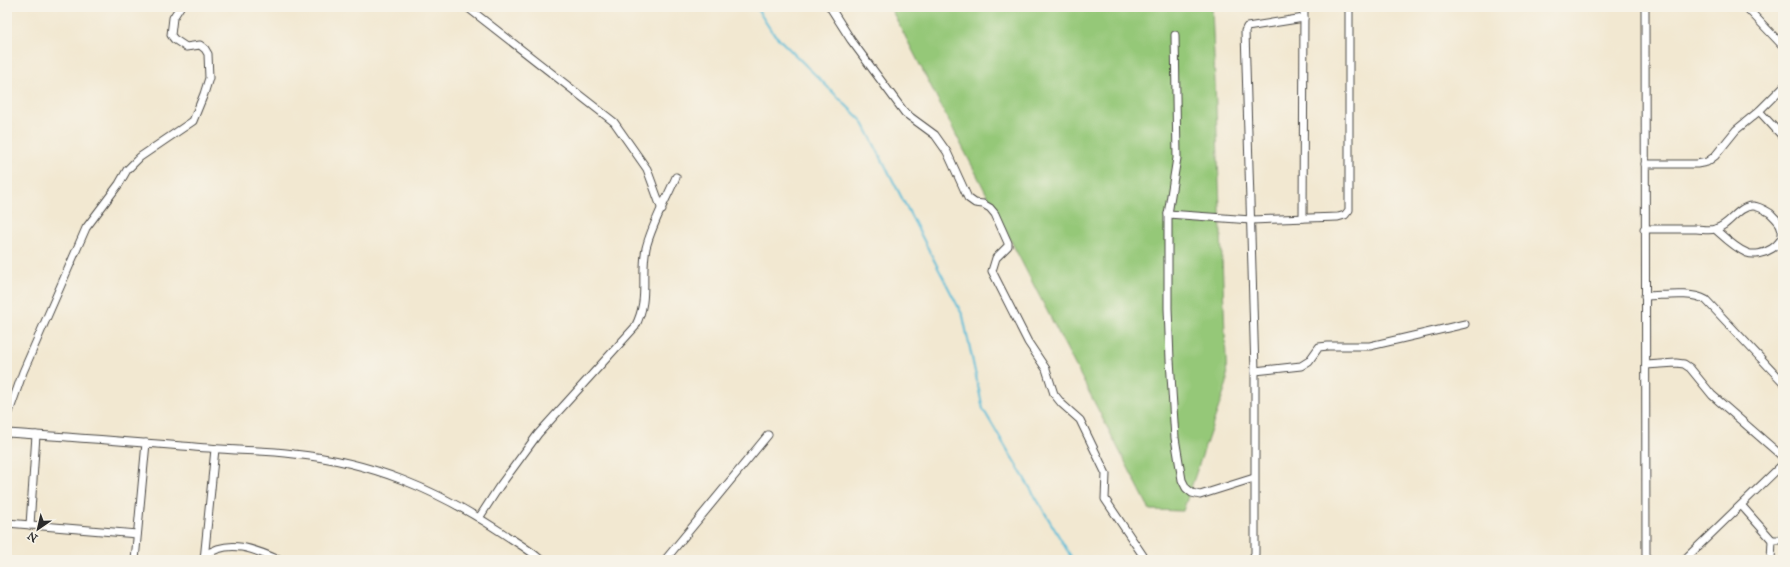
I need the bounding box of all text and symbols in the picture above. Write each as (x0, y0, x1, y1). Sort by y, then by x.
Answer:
north arrow (18, 509, 58, 549)
text: N (25, 529, 40, 545)

